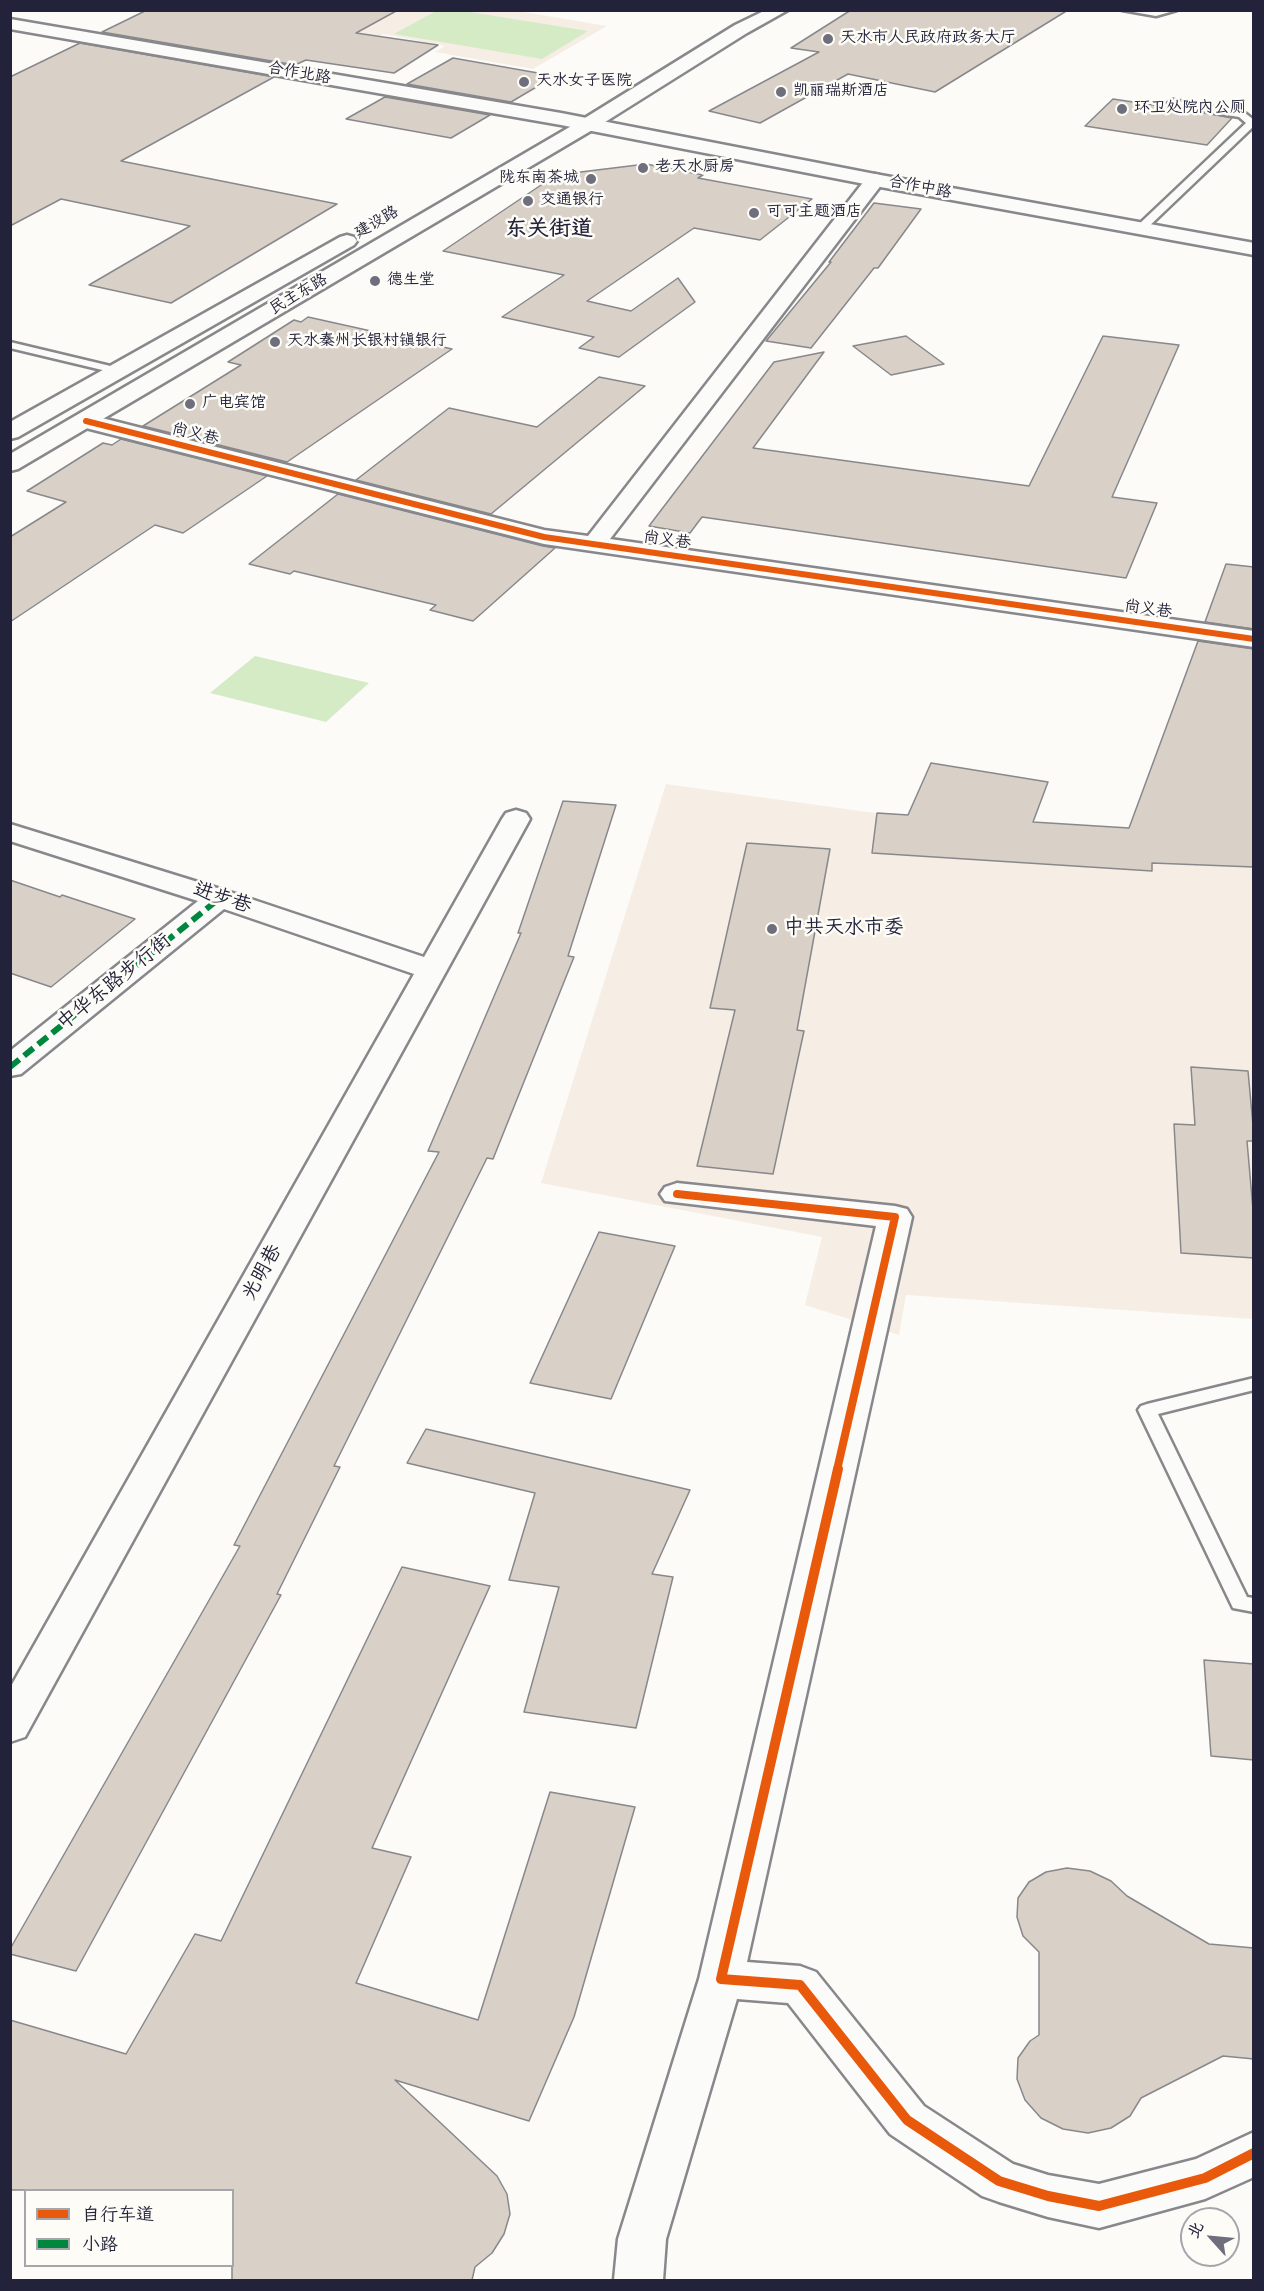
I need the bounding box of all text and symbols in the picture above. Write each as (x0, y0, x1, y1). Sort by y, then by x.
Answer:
place label: 天水市人民政府政务大厅 (840, 29, 1016, 49)
marker: 天水市人民政府政务大厅 (821, 32, 835, 46)
street label: 合作北路 (266, 59, 332, 89)
place label: 天水女子医院 (536, 72, 632, 92)
marker: 天水女子医院 (517, 75, 531, 89)
place label: 凯丽瑞斯酒店 (793, 82, 889, 102)
marker: 凯丽瑞斯酒店 (774, 85, 788, 99)
place label: 环卫处院内公厕 (1134, 99, 1246, 119)
marker: 环卫处院内公厕 (1115, 102, 1129, 116)
place label: 老天水厨房 (655, 158, 735, 178)
marker: 老天水厨房 (636, 161, 650, 175)
place label: 陇东南茶城 (499, 169, 579, 189)
marker: 陇东南茶城 (584, 172, 598, 186)
street label: 合作中路 (887, 172, 953, 204)
place label: 交通银行 (540, 191, 604, 211)
marker: 交通银行 (521, 194, 535, 208)
street label: 建设路 (351, 203, 403, 243)
place label: 可可主题酒店 (766, 203, 862, 223)
marker: 可可主题酒店 (747, 206, 761, 220)
district label: 东关街道 (505, 217, 593, 243)
street label: 民主东路 (267, 270, 331, 320)
place label: 德生堂 (387, 271, 435, 291)
marker: 德生堂 (368, 274, 382, 288)
place label: 天水秦州长银村镇银行 (287, 332, 447, 352)
marker: 天水秦州长银村镇银行 (268, 335, 282, 349)
place label: 广电宾馆 (202, 394, 266, 414)
marker: 广电宾馆 (183, 397, 197, 411)
street label: 尚义巷 (169, 420, 221, 450)
street label: 尚义巷 (642, 528, 692, 554)
street label: 尚义巷 (1123, 597, 1173, 623)
street label: 进步巷 (190, 878, 254, 920)
place label: 中共天水市委 (784, 917, 904, 941)
marker: 中共天水市委 (765, 922, 779, 936)
street label: 中华东路步行街 (53, 930, 177, 1036)
street label: 光明巷 (238, 1241, 288, 1305)
legend (24, 2189, 234, 2267)
text: 自行车道 (82, 2202, 154, 2227)
north arrow (1180, 2207, 1240, 2267)
text: 北 (1182, 2218, 1209, 2242)
text: 小路 (82, 2232, 118, 2257)

